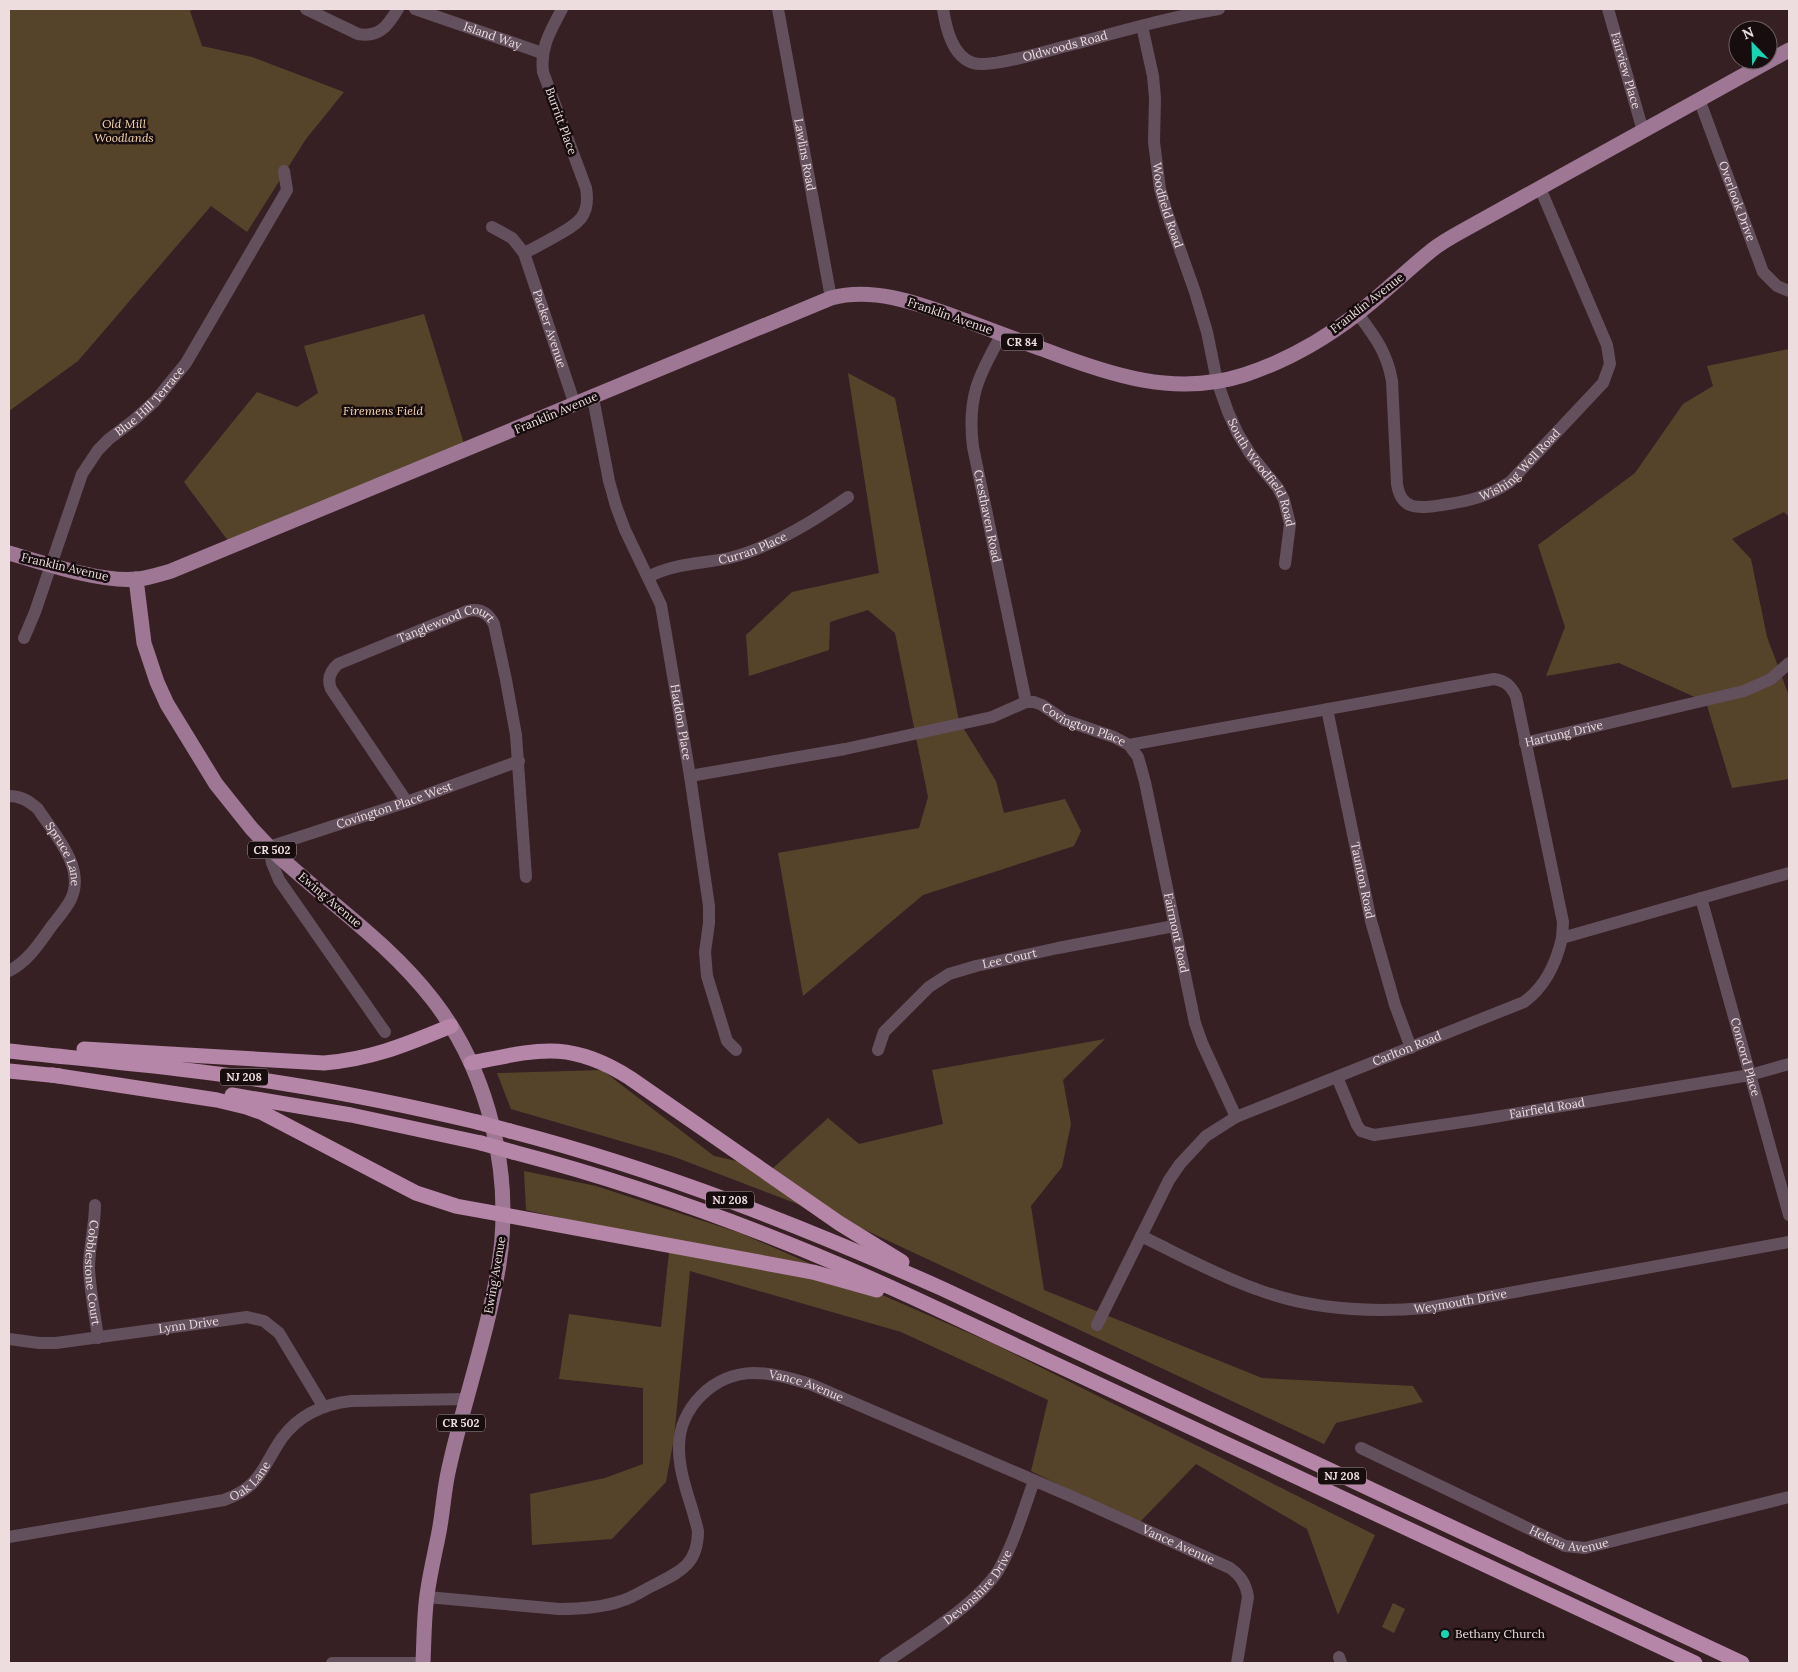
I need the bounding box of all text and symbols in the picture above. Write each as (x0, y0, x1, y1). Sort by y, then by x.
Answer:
street label: Island Way (462, 18, 524, 53)
north arrow (1728, 20, 1778, 70)
text: N (1739, 23, 1757, 43)
street label: Oldwoods Road (1021, 27, 1109, 64)
street label: Fairview Place (1608, 30, 1644, 111)
street label: Burritt Place (542, 85, 581, 157)
park label: Old Mill Woodlands (94, 116, 154, 145)
street label: Lawlins Road (791, 117, 819, 192)
street label: Overlook Drive (1716, 159, 1759, 244)
street label: Woodfield Road (1150, 161, 1187, 250)
street label: Franklin Avenue (1327, 269, 1407, 336)
street label: Packer Avenue (530, 287, 570, 370)
street label: Franklin Avenue (906, 294, 995, 337)
road number: CR 84 (1001, 334, 1043, 351)
street label: Blue Hill Terrace (111, 363, 187, 439)
street label: Franklin Avenue (512, 388, 600, 437)
park label: Firemens Field (343, 403, 423, 418)
street label: South Woodfield Road (1225, 416, 1298, 528)
street label: Wishing Well Road (1477, 425, 1563, 504)
street label: Cresthaven Road (971, 468, 1005, 564)
street label: Curran Place (717, 528, 790, 567)
street label: Franklin Avenue (20, 549, 111, 584)
street label: Tanglewood Court (395, 602, 499, 646)
street label: Haddon Place (668, 683, 695, 762)
street label: Covington Place (1039, 699, 1129, 749)
street label: Hartung Drive (1523, 717, 1605, 750)
street label: Covington Place West (334, 778, 455, 832)
street label: Spruce Lane (42, 819, 83, 887)
street label: Taunton Road (1348, 841, 1378, 920)
road number: CR 502 (248, 842, 296, 858)
street label: Ewing Avenue (296, 869, 365, 931)
street label: Fairmont Road (1161, 891, 1192, 974)
street label: Lee Court (981, 945, 1039, 971)
street label: Concord Place (1728, 1016, 1764, 1098)
street label: Carlton Road (1370, 1028, 1443, 1069)
road number: NJ 208 (220, 1068, 268, 1086)
street label: Fairfield Road (1508, 1094, 1586, 1121)
road number: NJ 208 (706, 1192, 754, 1208)
street label: Cobblestone Court (82, 1219, 104, 1327)
street label: Ewing Avenue (480, 1235, 509, 1315)
street label: Weymouth Drive (1413, 1285, 1508, 1316)
street label: Lynn Drive (157, 1313, 220, 1336)
street label: Vance Avenue (767, 1366, 846, 1405)
road number: CR 502 (437, 1415, 485, 1432)
street label: Oak Lane (227, 1458, 274, 1504)
road number: NJ 208 (1318, 1468, 1366, 1484)
street label: Vance Avenue (1139, 1521, 1218, 1567)
street label: Helena Avenue (1527, 1522, 1610, 1555)
street label: Devonshire Drive (940, 1547, 1015, 1627)
place label: Bethany Church (1455, 1626, 1545, 1641)
marker: Bethany Church (1439, 1628, 1451, 1640)

